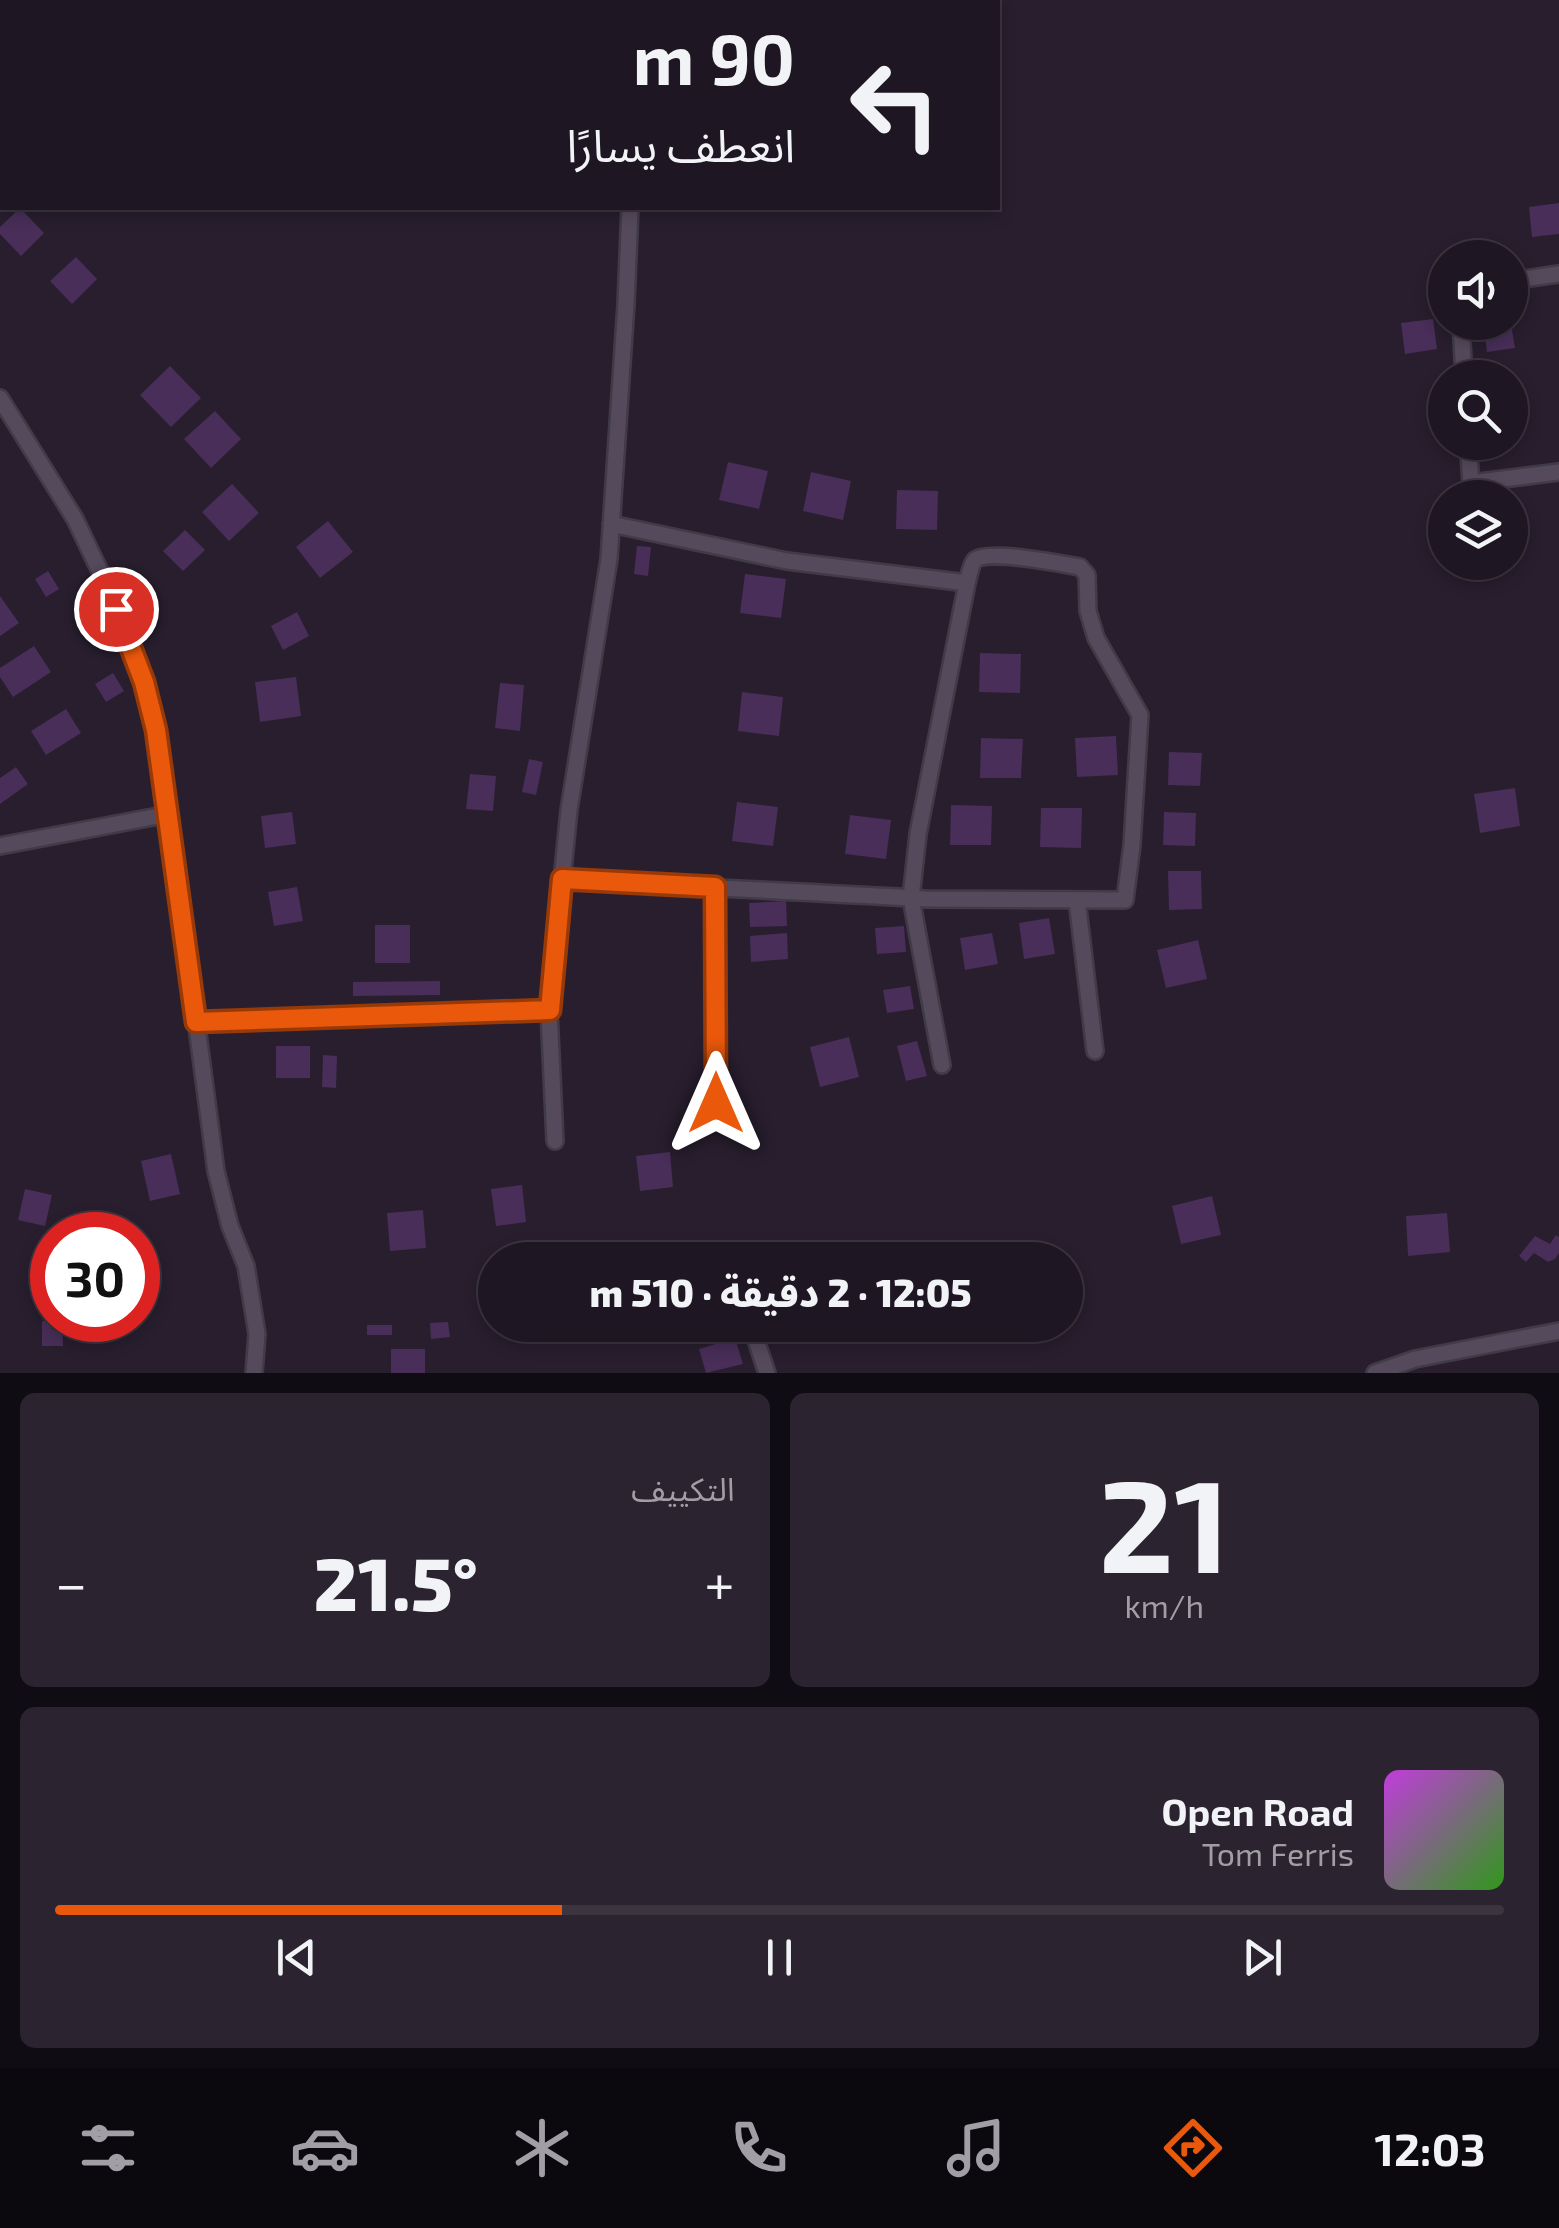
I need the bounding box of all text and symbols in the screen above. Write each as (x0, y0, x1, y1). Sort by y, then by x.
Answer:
text: 90 m (633, 15, 795, 99)
icon: left (830, 40, 960, 170)
text: انعطف يسارًا (566, 117, 795, 171)
map controls (1428, 240, 1528, 580)
button: sound (1428, 240, 1528, 340)
button: search (1428, 360, 1528, 460)
button: layers (1428, 480, 1528, 580)
pin (74, 567, 159, 652)
icon: arrive (89, 582, 144, 637)
position arrow (664, 1051, 768, 1155)
speed limit sign: 30 (30, 1212, 160, 1342)
text: 12:05 · 2 دقيقة · 510 m (589, 1269, 972, 1315)
text: 21 (1098, 1443, 1230, 1599)
text: التكييف (631, 1469, 735, 1507)
text: 21.5° (314, 1536, 478, 1626)
text: − (55, 1549, 87, 1615)
text: + (704, 1549, 735, 1615)
text: km/h (1125, 1586, 1204, 1624)
text: Open Road (1161, 1788, 1354, 1834)
text: Tom Ferris (1202, 1834, 1354, 1872)
icon: previous (269, 1930, 324, 1985)
icon: pause (752, 1930, 807, 1985)
icon: next (1235, 1930, 1290, 1985)
icon: filters (73, 2113, 143, 2183)
icon: car (290, 2113, 360, 2183)
icon: climate (507, 2113, 577, 2183)
icon: phone (724, 2113, 794, 2183)
icon: music (941, 2113, 1011, 2183)
icon: directions (1158, 2113, 1228, 2183)
text: 12:03 (1375, 2121, 1486, 2175)

